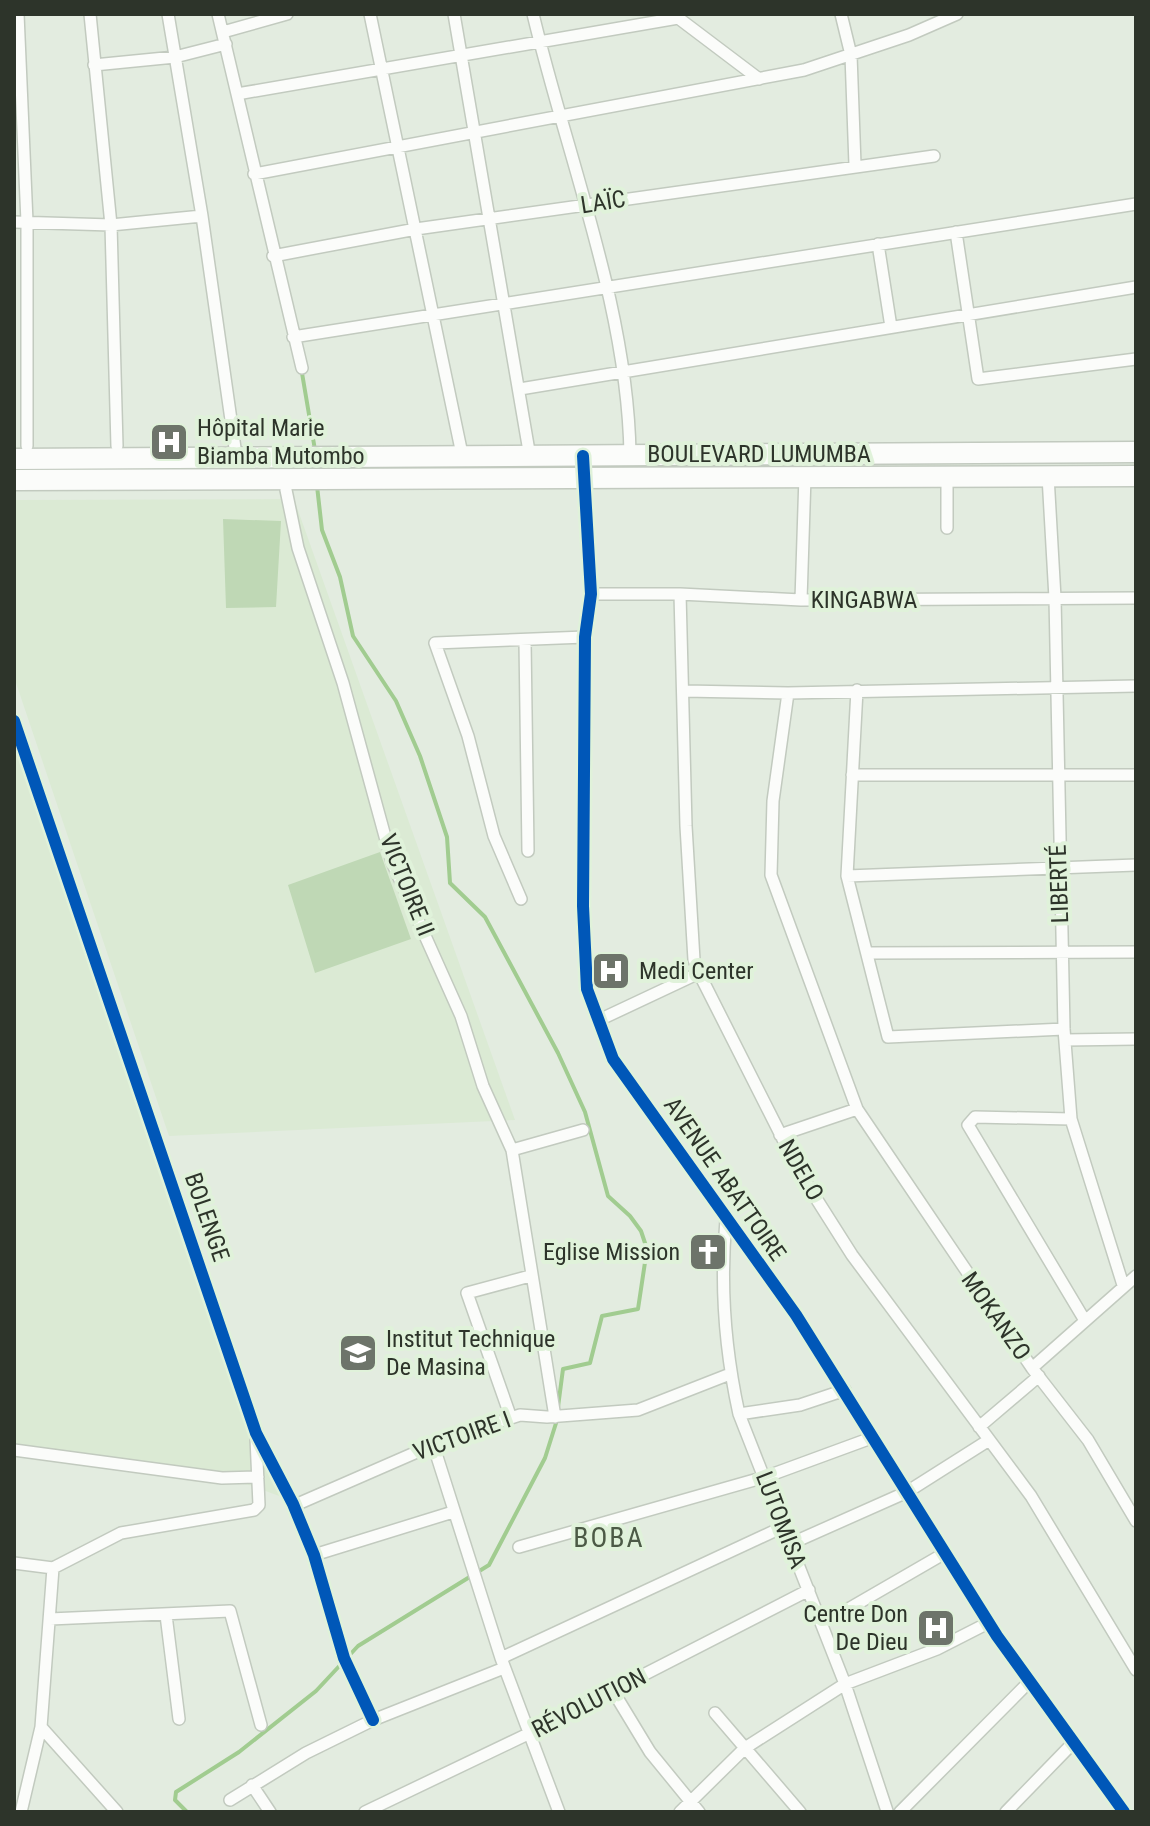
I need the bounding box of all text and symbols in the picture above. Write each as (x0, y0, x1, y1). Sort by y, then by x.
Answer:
street label: LAÏC (579, 185, 627, 219)
place label: Hôpital Marie Biamba Mutombo (197, 414, 365, 470)
hospital icon: Hôpital Marie Biamba Mutombo (148, 421, 190, 463)
street label: BOULEVARD LUMUMBA (647, 440, 871, 468)
street label: KINGABWA (811, 586, 918, 614)
street label: VICTOIRE II (374, 830, 440, 940)
street label: LIBERTÉ (1044, 844, 1074, 924)
hospital icon: Medi Center (590, 950, 632, 992)
place label: Medi Center (639, 957, 753, 985)
street label: AVENUE ABATTOIRE (658, 1092, 792, 1266)
street label: NDELO (772, 1135, 830, 1205)
street label: BOLENGE (179, 1169, 235, 1265)
church icon: Eglise Mission (687, 1231, 729, 1273)
place label: Eglise Mission (543, 1238, 680, 1266)
street label: MOKANZO (956, 1267, 1036, 1365)
place label: Institut Technique De Masina (386, 1325, 555, 1381)
school or university icon: Institut Technique De Masina (337, 1332, 379, 1374)
street label: VICTOIRE I (410, 1405, 514, 1467)
street label: LUTOMISA (750, 1468, 812, 1572)
district label: BOBA (573, 1521, 645, 1554)
place label: Centre Don De Dieu (803, 1600, 908, 1656)
hospital icon: Centre Don De Dieu (915, 1607, 957, 1649)
street label: RÉVOLUTION (527, 1662, 651, 1744)

